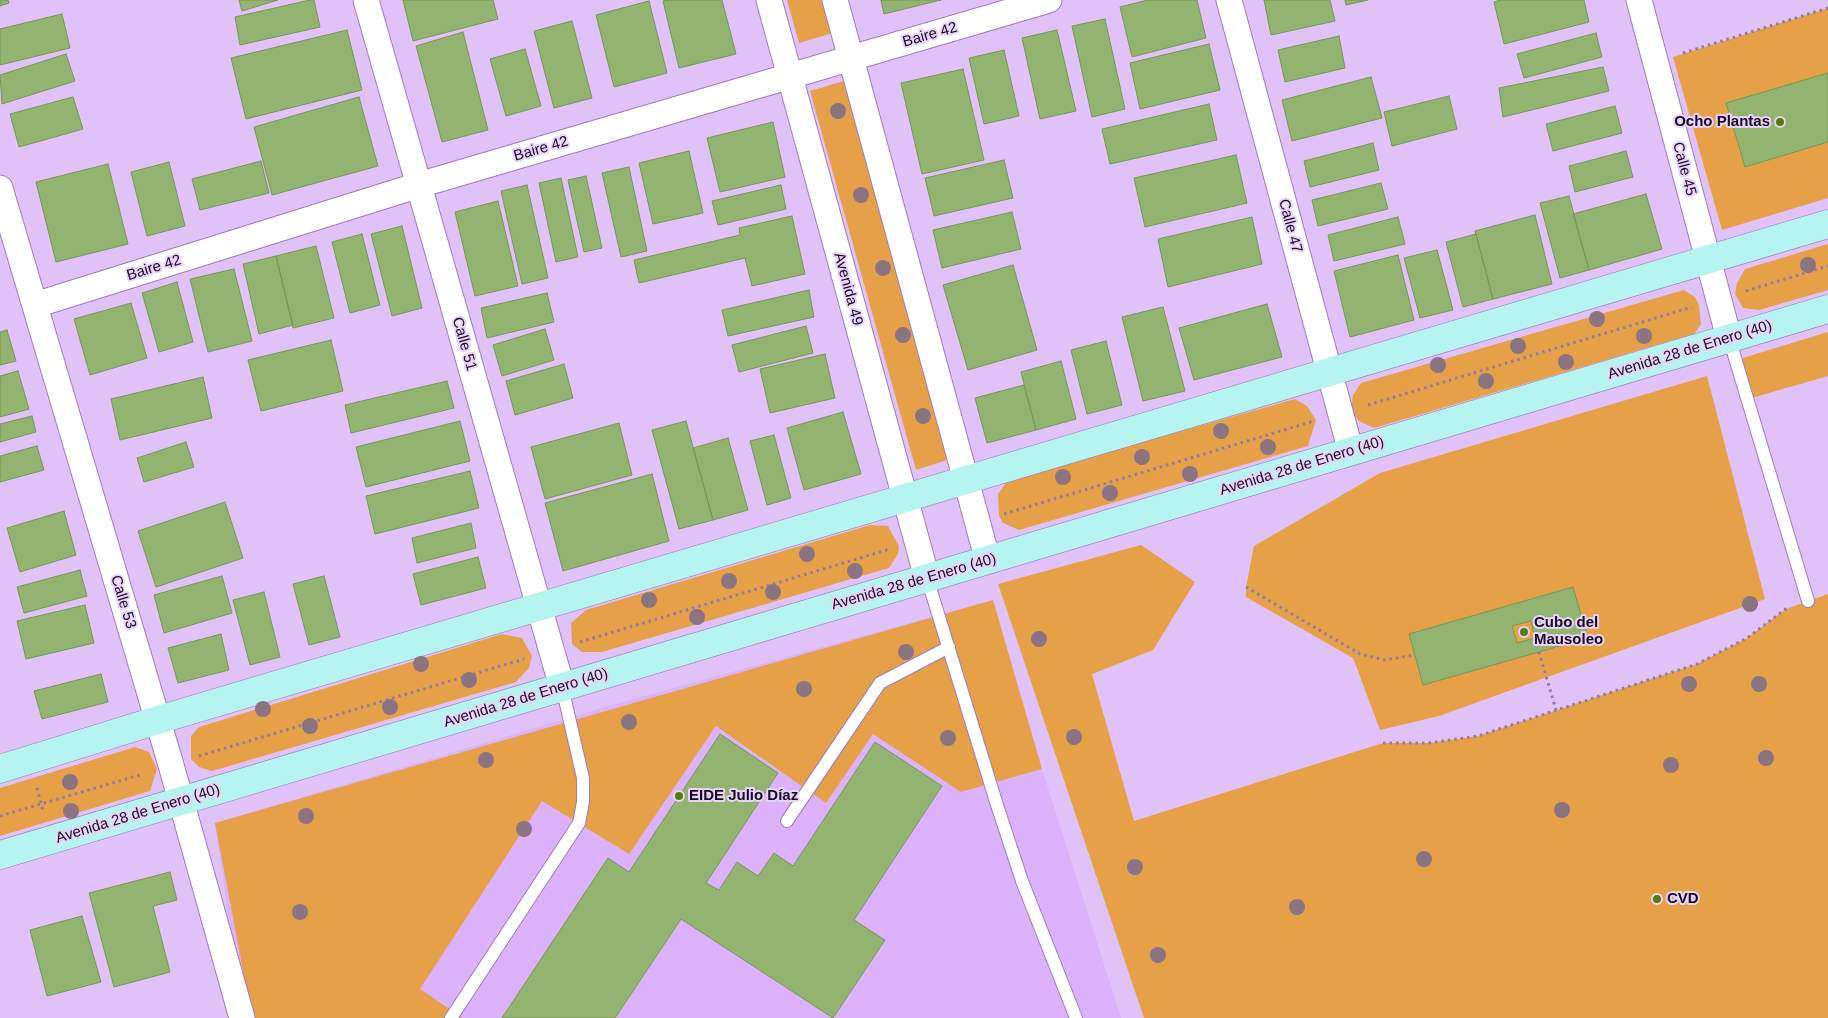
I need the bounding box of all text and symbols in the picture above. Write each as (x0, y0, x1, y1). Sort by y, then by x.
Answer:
street label: Baire 42 (901, 19, 959, 51)
place label: Ocho Plantas (1674, 113, 1770, 131)
marker: Ocho Plantas (1774, 116, 1786, 128)
street label: Baire 42 (512, 133, 570, 165)
street label: Calle 45 (1668, 140, 1700, 198)
street label: Calle 47 (1274, 197, 1306, 255)
street label: Baire 42 (125, 251, 183, 285)
street label: Avenida 49 (830, 251, 866, 327)
street label: Calle 51 (448, 315, 480, 373)
street label: Avenida 28 de Enero (40) (1606, 316, 1774, 384)
street label: Avenida 28 de Enero (40) (1218, 432, 1386, 500)
street label: Avenida 28 de Enero (40) (829, 550, 999, 614)
street label: Calle 53 (106, 573, 140, 631)
place label: Cubo del Mausoleo (1534, 614, 1603, 649)
marker: Cubo del Mausoleo (1518, 626, 1530, 638)
street label: Avenida 28 de Enero (40) (442, 664, 610, 732)
street label: Avenida 28 de Enero (40) (54, 780, 222, 848)
place label: EIDE Julio Díaz (689, 787, 798, 805)
marker: EIDE Julio Díaz (673, 790, 685, 802)
place label: CVD (1667, 890, 1699, 908)
marker: CVD (1651, 893, 1663, 905)

